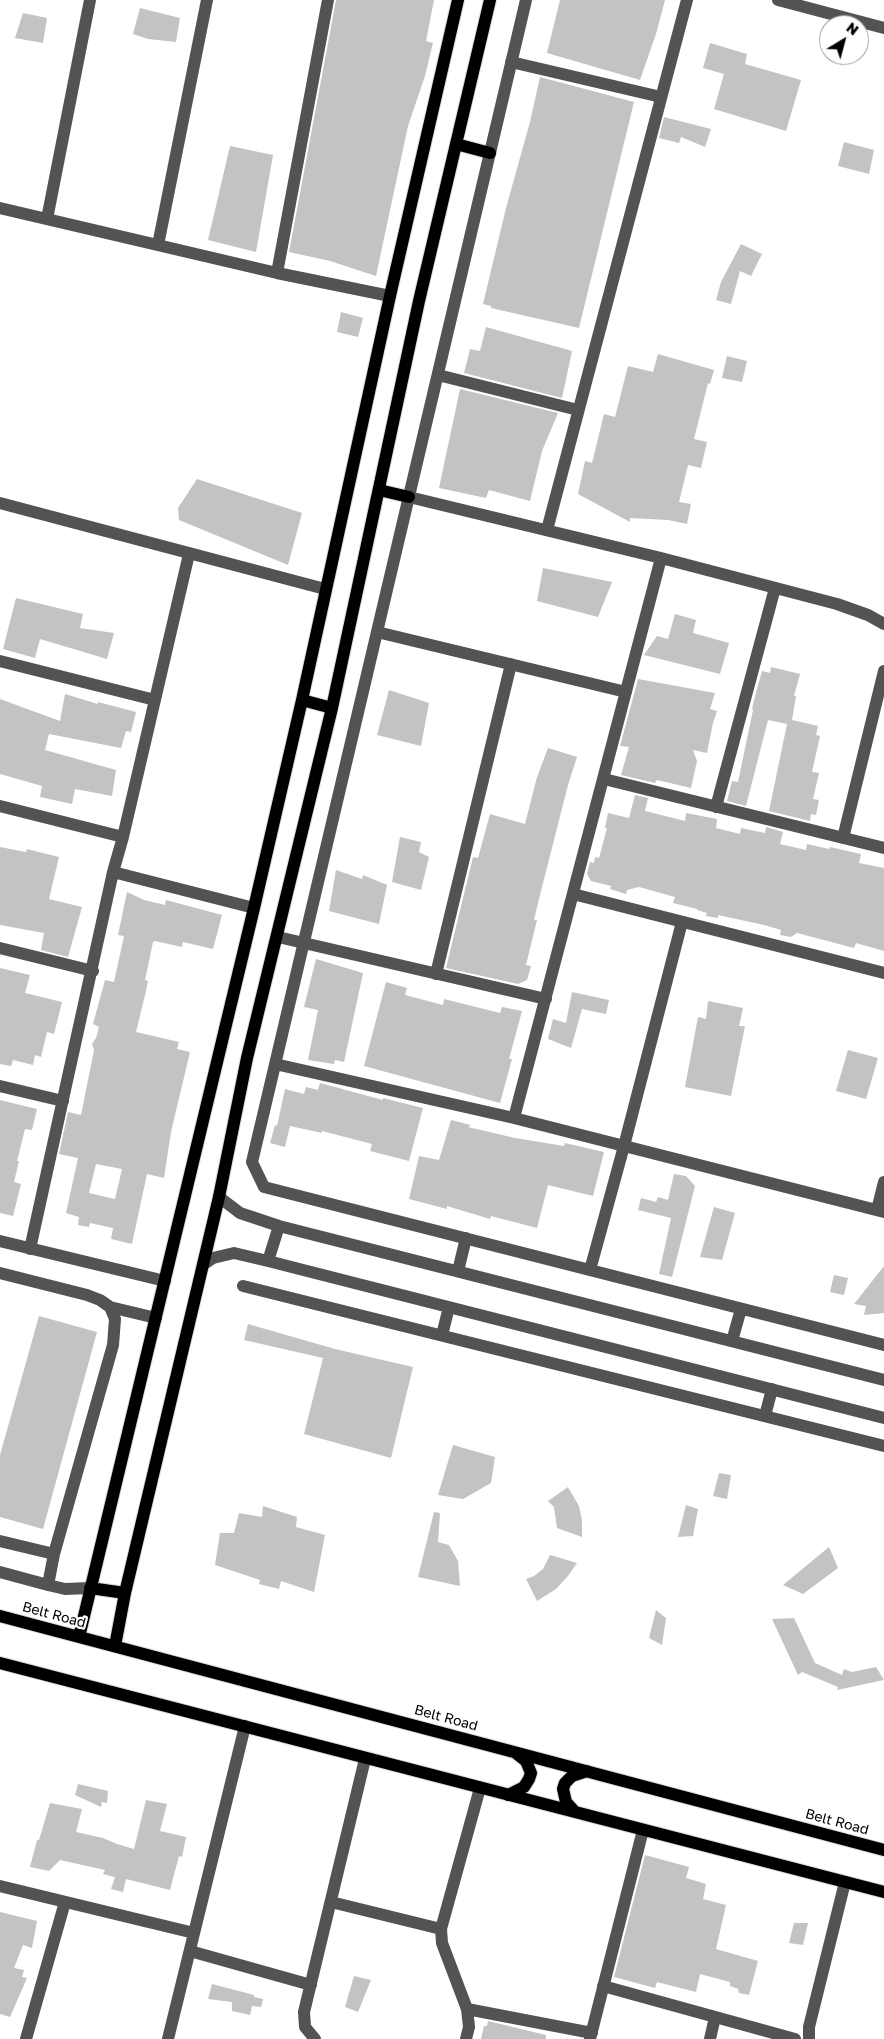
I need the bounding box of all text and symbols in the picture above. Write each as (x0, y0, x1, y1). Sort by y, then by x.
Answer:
north arrow (819, 15, 869, 65)
text: N (843, 18, 862, 38)
street label: Belt Road (20, 1598, 88, 1632)
street label: Belt Road (412, 1701, 480, 1735)
street label: Belt Road (803, 1805, 871, 1839)

